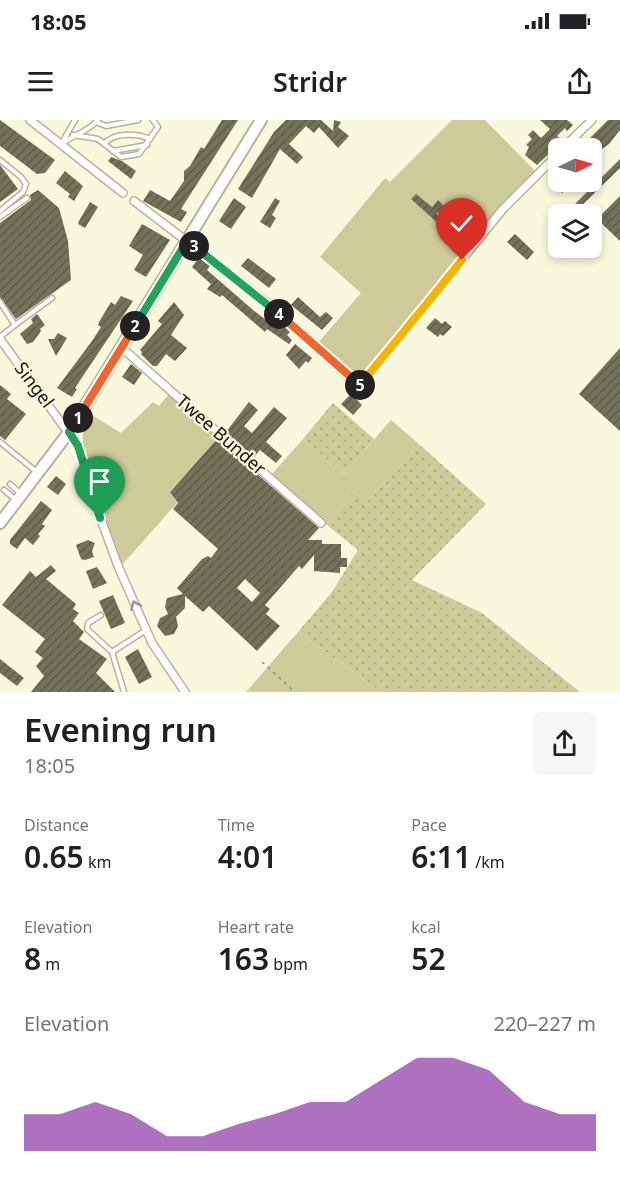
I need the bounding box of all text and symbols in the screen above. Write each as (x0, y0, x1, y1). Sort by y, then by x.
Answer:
text: 18:05 (30, 6, 87, 36)
text: Stridr (273, 63, 347, 100)
icon: menu (24, 65, 57, 98)
icon: share (563, 65, 596, 98)
north arrow (548, 138, 602, 192)
map controls (548, 138, 602, 258)
pin (436, 198, 487, 260)
button: layers (548, 204, 602, 258)
icon: check (445, 207, 478, 240)
pin: 3 (179, 231, 209, 261)
text: 3 (189, 235, 199, 257)
pin: 4 (264, 299, 294, 329)
text: 4 (274, 303, 284, 325)
pin: 2 (120, 311, 150, 341)
text: 2 (130, 315, 140, 337)
street label: Singel (10, 357, 60, 412)
pin: 5 (345, 370, 375, 400)
text: 5 (355, 374, 365, 396)
street label: Twee Bunder (172, 389, 272, 480)
pin: 1 (63, 403, 93, 433)
text: 1 (73, 407, 83, 429)
pin (74, 456, 125, 518)
icon: arrive (83, 465, 116, 498)
one-way arrow (130, 601, 142, 612)
text: Evening run (24, 707, 217, 752)
button: share (533, 712, 596, 775)
text: 18:05 (24, 752, 75, 779)
text: Distance (24, 814, 89, 836)
text: Time (218, 814, 255, 836)
text: Pace (411, 814, 447, 836)
text: 0.65 (24, 836, 84, 877)
text: 4:01 (218, 836, 277, 877)
text: 6:11 (411, 836, 471, 877)
text: km (84, 851, 111, 873)
text: /km (471, 851, 505, 873)
text: Elevation (24, 916, 92, 938)
text: Heart rate (218, 916, 294, 938)
text: kcal (411, 916, 441, 938)
text: 8 (24, 938, 41, 979)
text: 163 (218, 938, 269, 979)
text: 52 (411, 938, 446, 979)
text: m (41, 953, 60, 975)
text: bpm (269, 953, 308, 975)
text: Elevation (24, 1010, 109, 1037)
text: 220–227 m (493, 1010, 596, 1037)

